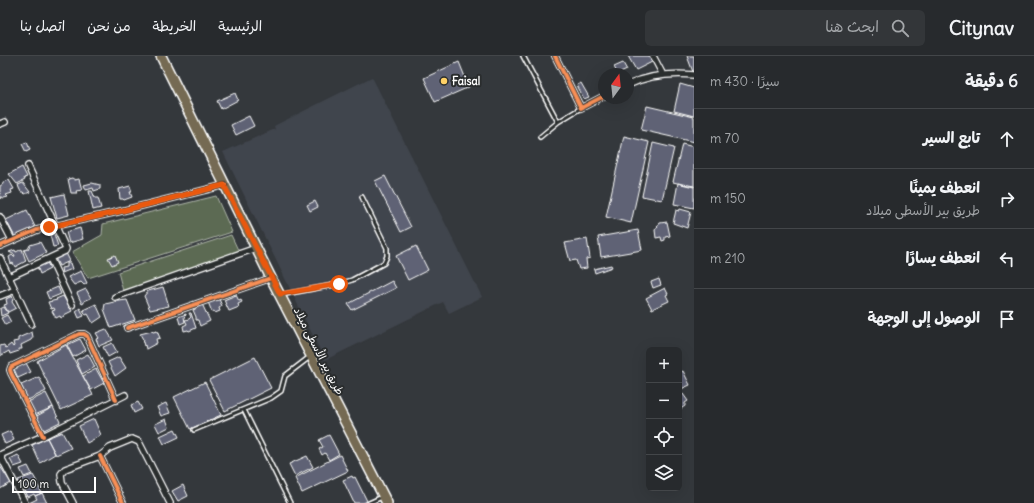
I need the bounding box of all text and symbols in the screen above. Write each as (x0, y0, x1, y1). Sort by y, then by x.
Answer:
search box (645, 10, 925, 46)
text: Citynav (949, 16, 1014, 40)
text: اتصل بنا (20, 17, 65, 35)
text: من نحن (87, 17, 131, 35)
text: الخريطة (153, 17, 196, 35)
text: الرئيسية (218, 17, 262, 35)
text: ابحث هنا (825, 17, 879, 36)
icon: search (889, 17, 911, 39)
north arrow (598, 68, 634, 104)
text: 6 دقيقة (965, 70, 1018, 92)
text: سيرًا · 430 m (710, 73, 780, 90)
place label: Faisal (452, 74, 480, 88)
marker: Faisal (439, 76, 449, 86)
text: تابع السير (923, 128, 980, 147)
icon: ahead (996, 128, 1018, 150)
text: 70 m (710, 130, 739, 147)
text: انعطف يمينًا (909, 178, 980, 197)
icon: right (996, 188, 1018, 210)
text: 150 m (710, 190, 746, 207)
text: طريق بير الأسطى ميلاد (866, 202, 980, 219)
route end (40, 218, 58, 236)
text: انعطف يسارًا (906, 248, 980, 267)
icon: left (996, 248, 1018, 270)
text: 210 m (710, 250, 745, 267)
route start (330, 275, 348, 293)
street label: طريق بير الأسطى ميلاد (290, 305, 347, 398)
text: الوصول إلى الوجهة (867, 308, 980, 327)
icon: arrive (996, 308, 1018, 330)
map controls (646, 347, 682, 491)
button: + (646, 347, 682, 383)
button: − (646, 383, 682, 419)
button: locate (646, 419, 682, 455)
button: layers (646, 455, 682, 491)
scale bar (12, 475, 96, 494)
text: 100 m (18, 477, 49, 491)

